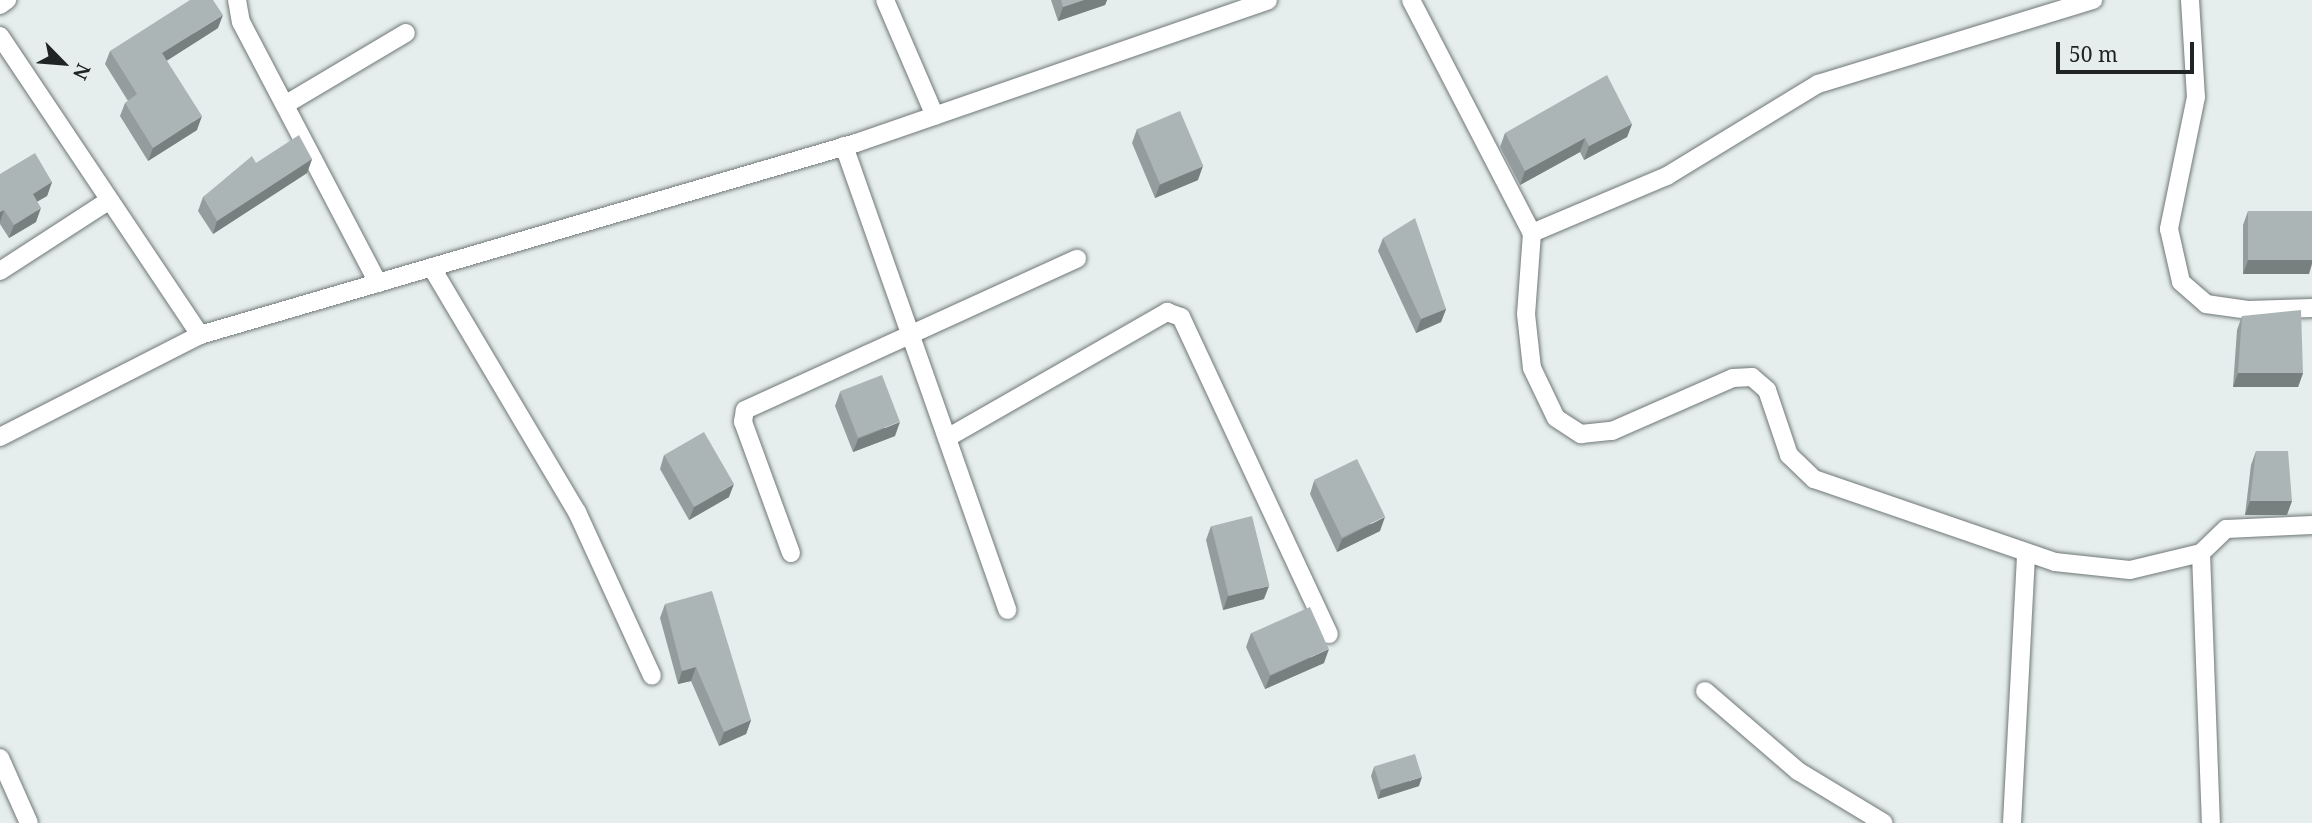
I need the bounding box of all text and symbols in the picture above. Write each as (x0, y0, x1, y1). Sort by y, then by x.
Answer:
north arrow (28, 28, 98, 98)
scale bar (2060, 28, 2198, 72)
text: 50 m (2069, 40, 2118, 68)
text: N (67, 60, 97, 84)

